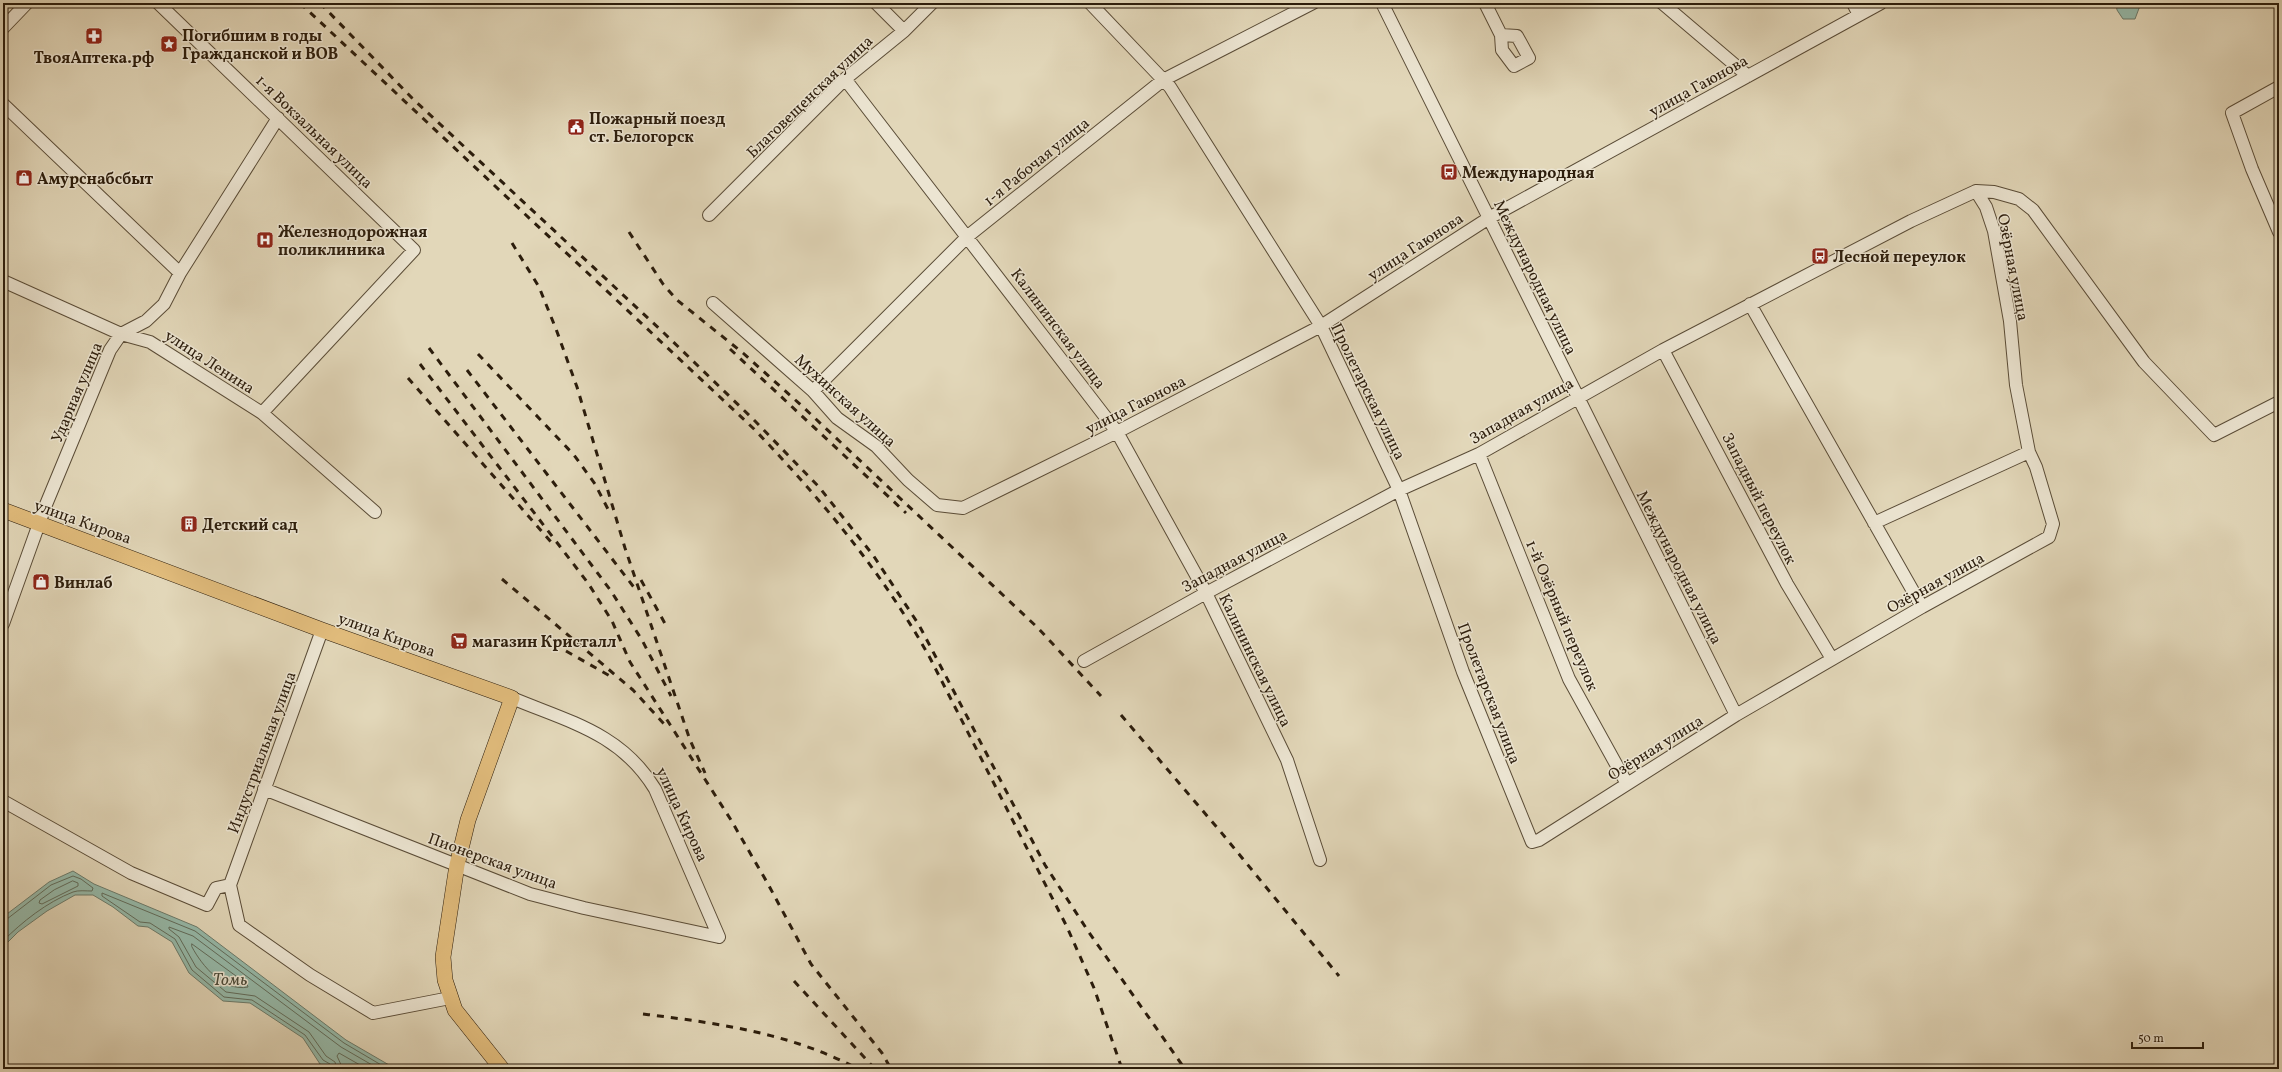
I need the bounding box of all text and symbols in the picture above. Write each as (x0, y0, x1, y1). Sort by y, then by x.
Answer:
pharmacy icon: ТвояАптека.рф (84, 26, 104, 46)
place label: Погибшим в годы Гражданской и ВОВ (182, 26, 339, 66)
street label: Благовещенская улица (742, 31, 879, 164)
place icon: Погибшим в годы Гражданской и ВОВ (159, 34, 179, 54)
place label: ТвояАптека.рф (34, 48, 155, 70)
street label: улица Гаюнова (1645, 50, 1752, 123)
street label: 1-я Вокзальная улица (250, 70, 377, 194)
place label: Пожарный поезд ст. Белогорск (589, 109, 725, 149)
street label: 1-я Рабочая улица (980, 113, 1095, 212)
public building icon: Пожарный поезд ст. Белогорск (566, 117, 586, 137)
bus stop icon: Международная (1439, 162, 1459, 182)
place label: Международная (1462, 163, 1594, 185)
shop icon: Амурснабсбыт (14, 168, 34, 188)
place label: Амурснабсбыт (37, 169, 153, 191)
street label: Международная улица (1487, 197, 1581, 359)
street label: улица Гаюнова (1364, 208, 1468, 287)
street label: Озёрная улица (1991, 212, 2033, 323)
place label: Железнодорожная поликлиника (278, 222, 427, 262)
hospital icon: Железнодорожная поликлиника (255, 230, 275, 250)
bus stop icon: Лесной переулок (1810, 246, 1830, 266)
place label: Лесной переулок (1833, 247, 1966, 269)
street label: Калининская улица (1005, 264, 1110, 394)
street label: Пролетарская улица (1324, 320, 1410, 464)
street label: улица Ленина (160, 325, 258, 400)
street label: Ударная улица (47, 339, 109, 446)
street label: Мухинская улица (789, 350, 900, 453)
street label: улица Гаюнова (1082, 371, 1190, 441)
street label: Западная улица (1466, 373, 1578, 450)
street label: Западный переулок (1716, 429, 1801, 569)
street label: Международная улица (1630, 487, 1727, 649)
street label: улица Кирова (31, 495, 134, 551)
building icon: Детский сад (179, 514, 199, 534)
place label: Детский сад (202, 515, 298, 537)
street label: Западная улица (1178, 525, 1292, 599)
street label: 1-й Озёрный переулок (1519, 537, 1603, 695)
street label: Озёрная улица (1883, 548, 1989, 620)
shop icon: Винлаб (31, 572, 51, 592)
place label: Винлаб (54, 573, 113, 595)
street label: Калининская улица (1212, 591, 1296, 731)
street label: улица Кирова (335, 608, 438, 664)
street label: Пролетарская улица (1451, 620, 1525, 768)
supermarket icon: магазин Кристалл (449, 631, 469, 651)
place label: магазин Кристалл (472, 632, 616, 654)
street label: Индустриальная улица (223, 668, 302, 837)
street label: Озёрная улица (1604, 711, 1708, 787)
street label: улица Кирова (650, 764, 713, 866)
street label: Пионерская улица (425, 828, 560, 895)
water label: Томь (213, 969, 247, 992)
scale bar (2132, 1024, 2203, 1050)
text: 50 m (2138, 1031, 2164, 1047)

